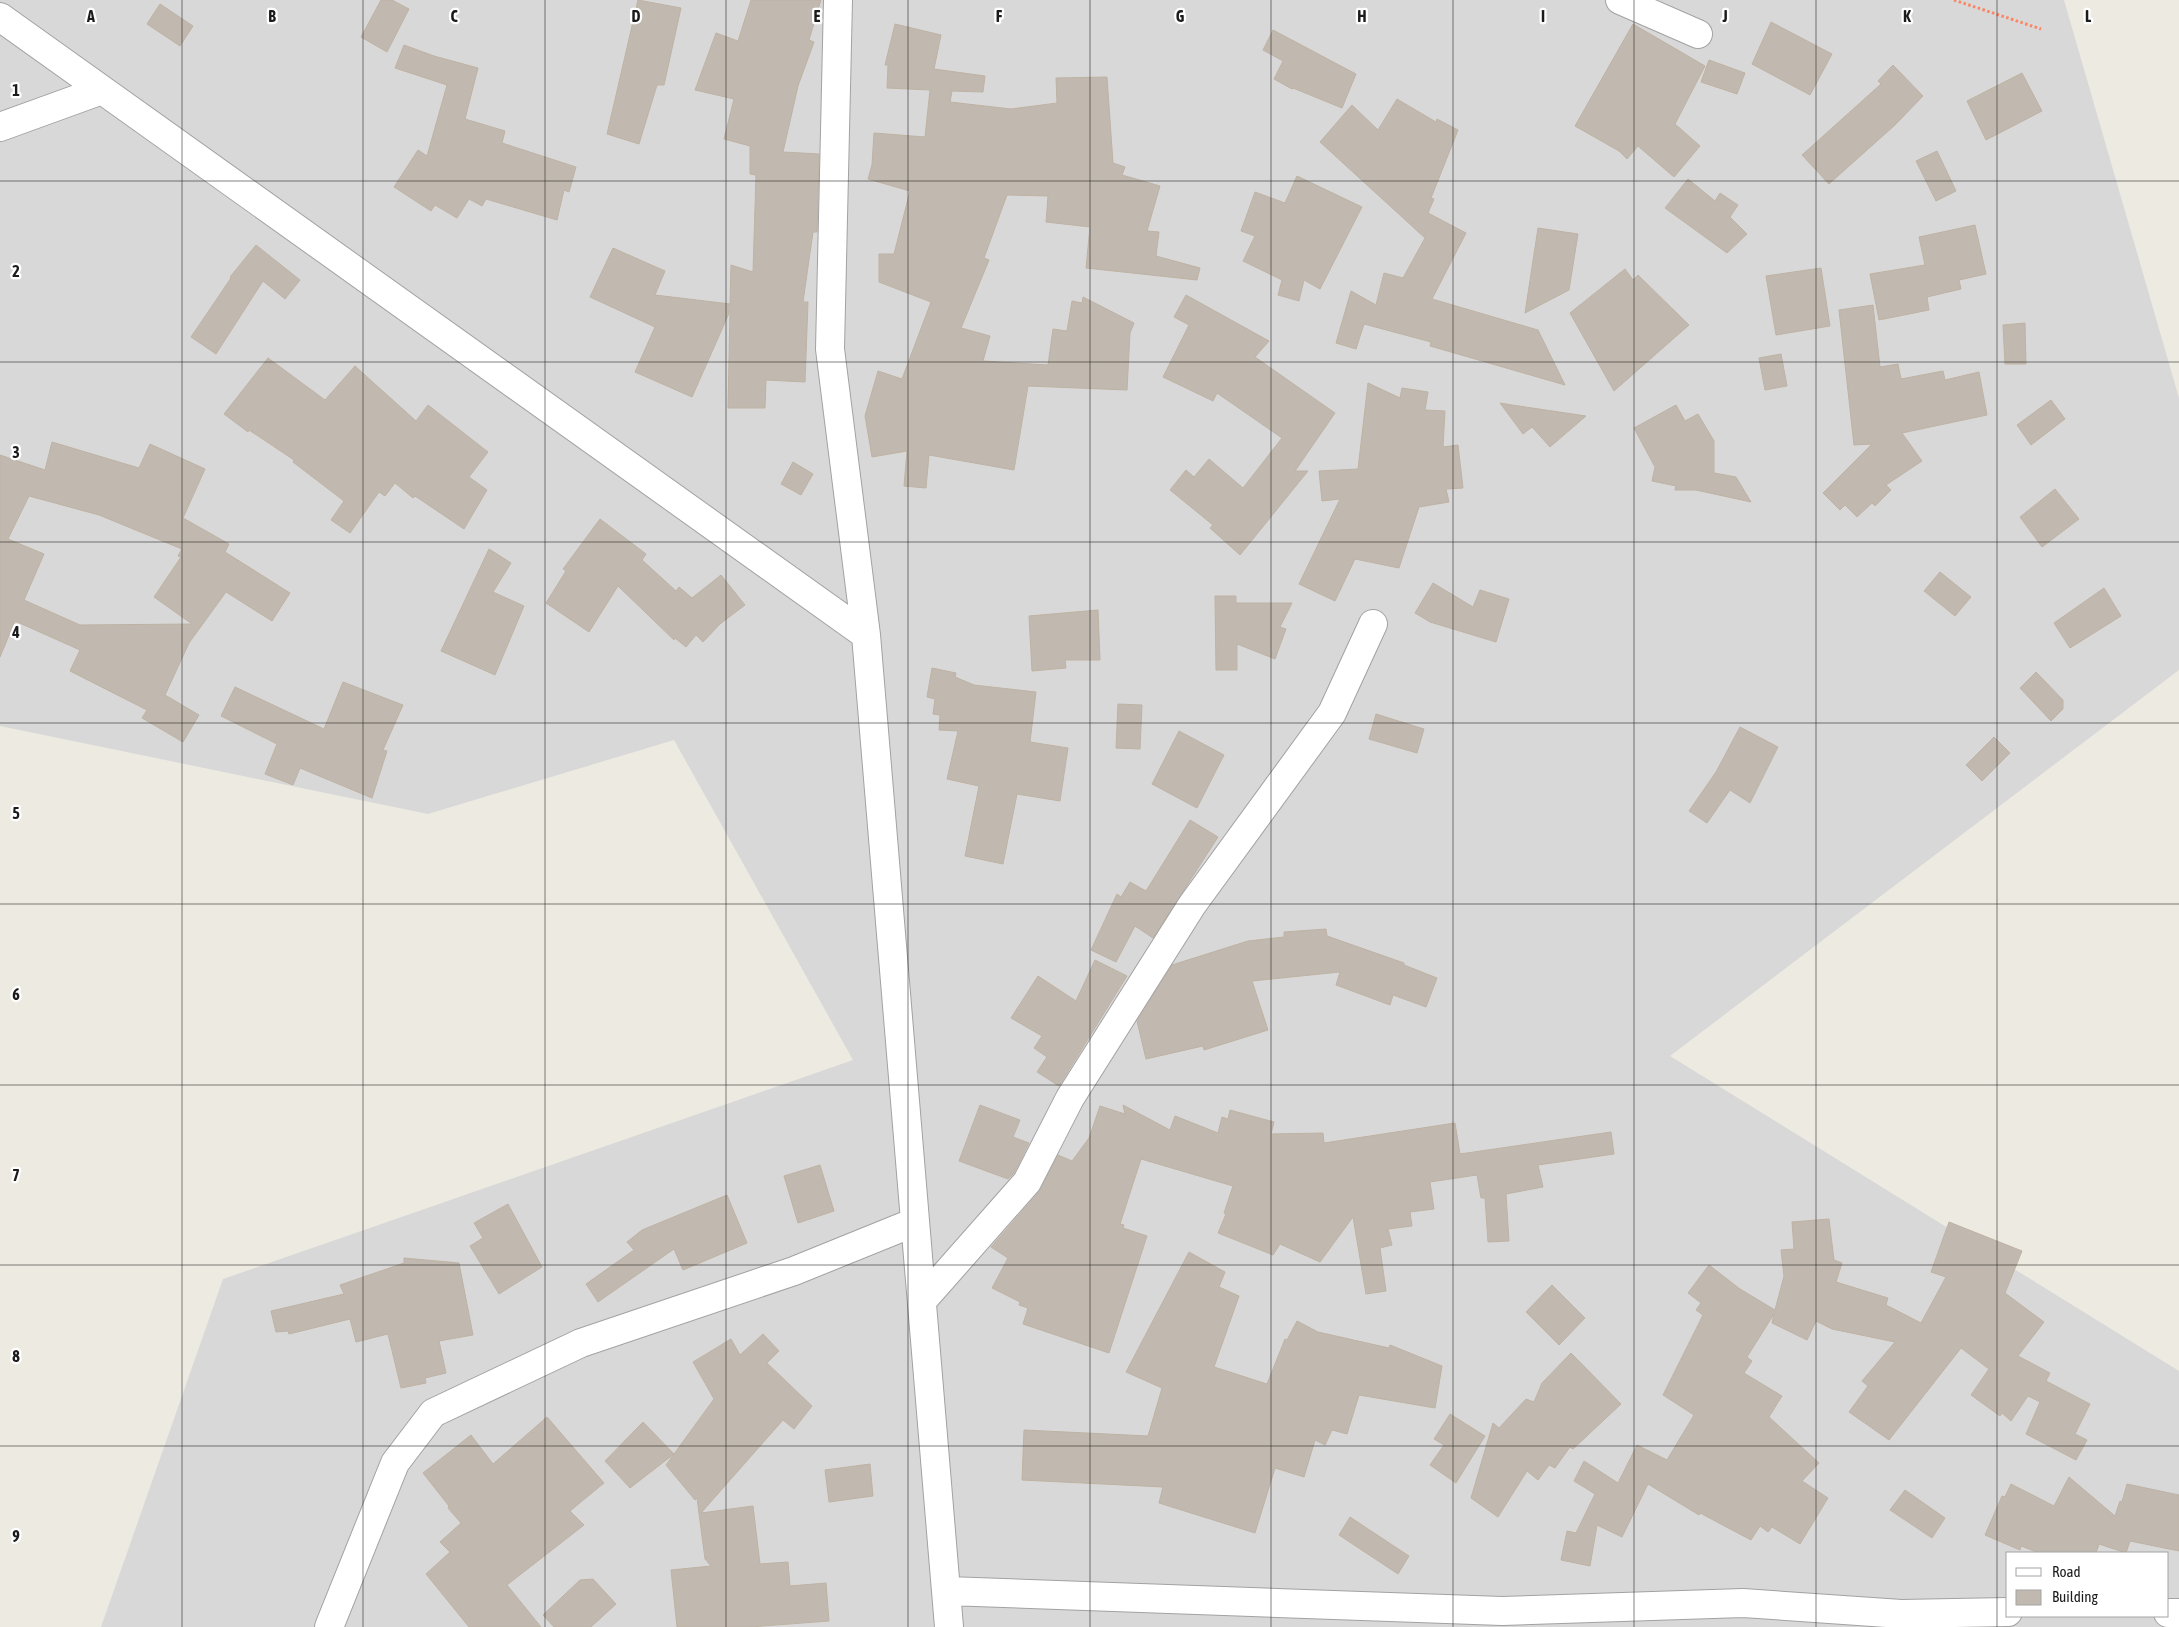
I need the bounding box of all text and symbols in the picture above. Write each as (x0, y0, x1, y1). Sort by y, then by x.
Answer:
text: A (86, 7, 95, 25)
text: B (268, 7, 276, 25)
text: C (450, 7, 458, 25)
text: D (632, 7, 641, 25)
text: E (814, 7, 821, 25)
text: F (996, 7, 1003, 25)
text: G (1176, 7, 1185, 25)
text: H (1357, 7, 1367, 25)
text: I (1541, 7, 1545, 25)
text: J (1721, 7, 1728, 25)
text: K (1903, 7, 1911, 25)
text: L (2085, 7, 2092, 25)
text: 1 (12, 81, 20, 99)
text: 2 (12, 262, 20, 280)
text: 3 (12, 443, 20, 461)
text: 4 (11, 623, 20, 641)
text: 5 (12, 804, 20, 822)
text: 6 (12, 985, 20, 1003)
text: 7 (12, 1166, 20, 1184)
text: 8 (12, 1347, 20, 1365)
text: 9 (12, 1527, 20, 1545)
legend (2006, 1552, 2169, 1617)
text: Road (2052, 1563, 2081, 1580)
text: Building (2052, 1588, 2098, 1605)

